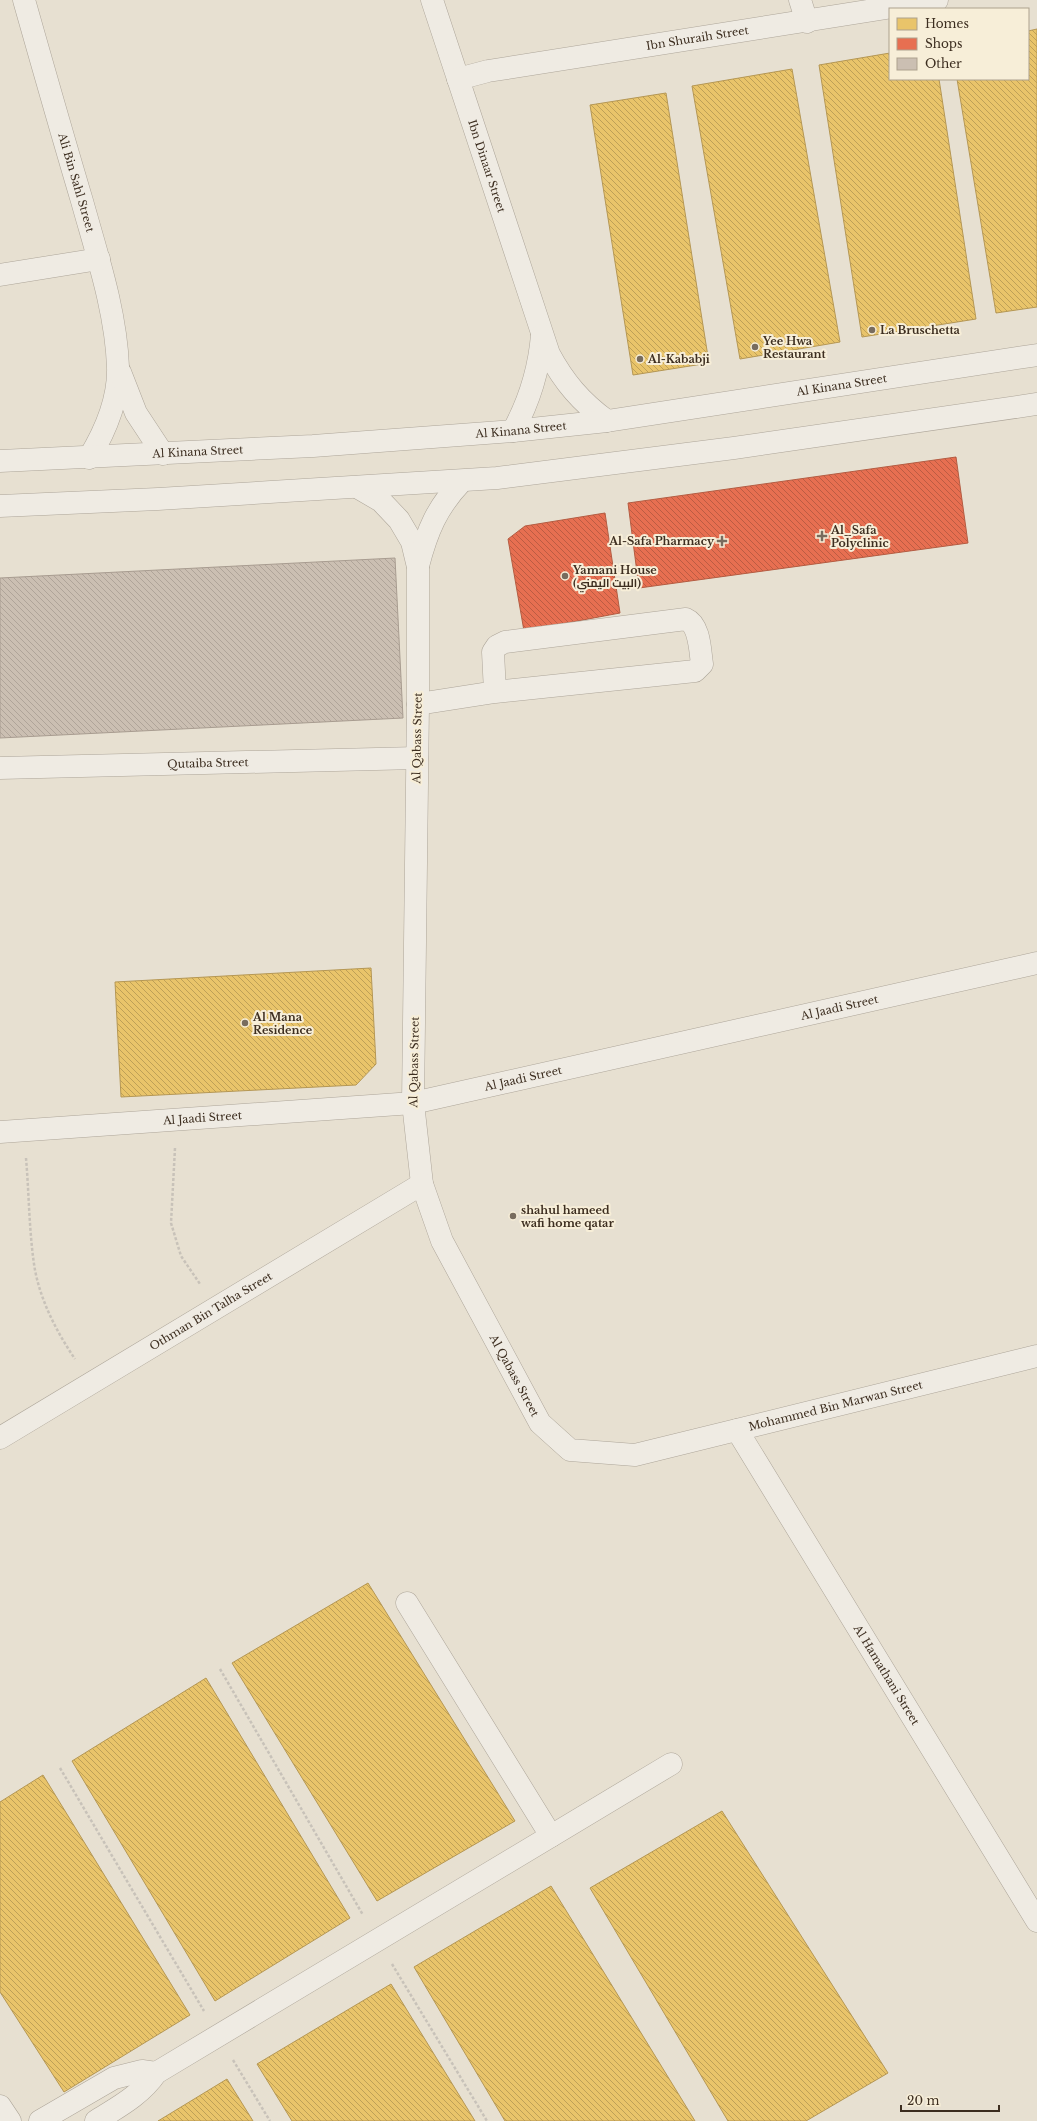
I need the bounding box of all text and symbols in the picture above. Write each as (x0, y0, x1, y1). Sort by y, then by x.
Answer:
legend (889, 8, 1029, 80)
text: Homes (925, 16, 969, 31)
street label: Ibn Shuraih Street (645, 23, 750, 53)
text: Shops (925, 36, 962, 51)
text: Other (925, 56, 962, 71)
street label: Ibn Dinaar Street (465, 118, 509, 215)
street label: Ali Bin Sahl Street (55, 130, 98, 235)
place label: La Bruschetta (880, 323, 961, 337)
marker: La Bruschetta (867, 325, 877, 335)
place label: Yee Hwa Restaurant (762, 334, 827, 361)
marker: Yee Hwa Restaurant (750, 342, 760, 352)
place label: Al-Kababji (647, 352, 710, 366)
marker: Al-Kababji (635, 354, 645, 364)
street label: Al Kinana Street (795, 371, 889, 399)
street label: Al Kinana Street (474, 418, 568, 441)
street label: Al Kinana Street (151, 442, 244, 461)
place label: Al_Safa Polyclinic (830, 523, 889, 550)
marker: Al_Safa Polyclinic (816, 530, 828, 542)
place label: Al-Safa Pharmacy (608, 534, 715, 548)
marker: Al-Safa Pharmacy (717, 536, 727, 546)
place label: Yamani House (البيت اليمني) (572, 563, 657, 593)
marker: Yamani House (البيت اليمني) (560, 571, 570, 581)
street label: Al Qabass Street (409, 691, 425, 785)
street label: Qutaiba Street (167, 755, 250, 771)
street label: Al Jaadi Street (798, 992, 880, 1023)
place label: Al Mana Residence (252, 1010, 313, 1037)
street label: Al Qabass Street (406, 1015, 422, 1109)
marker: Al Mana Residence (240, 1018, 250, 1028)
street label: Al Jaadi Street (482, 1063, 564, 1094)
street label: Al Jaadi Street (162, 1108, 243, 1128)
place label: shahul hameed wafi home qatar (521, 1203, 614, 1230)
marker: shahul hameed wafi home qatar (508, 1211, 518, 1221)
street label: Othman Bin Talha Street (147, 1268, 275, 1353)
street label: Al Qabass Street (486, 1331, 543, 1420)
street label: Mohammed Bin Marwan Street (747, 1377, 925, 1434)
street label: Al Hamathani Street (850, 1621, 923, 1728)
scale bar (901, 2087, 999, 2113)
text: 20 m (907, 2093, 939, 2108)

